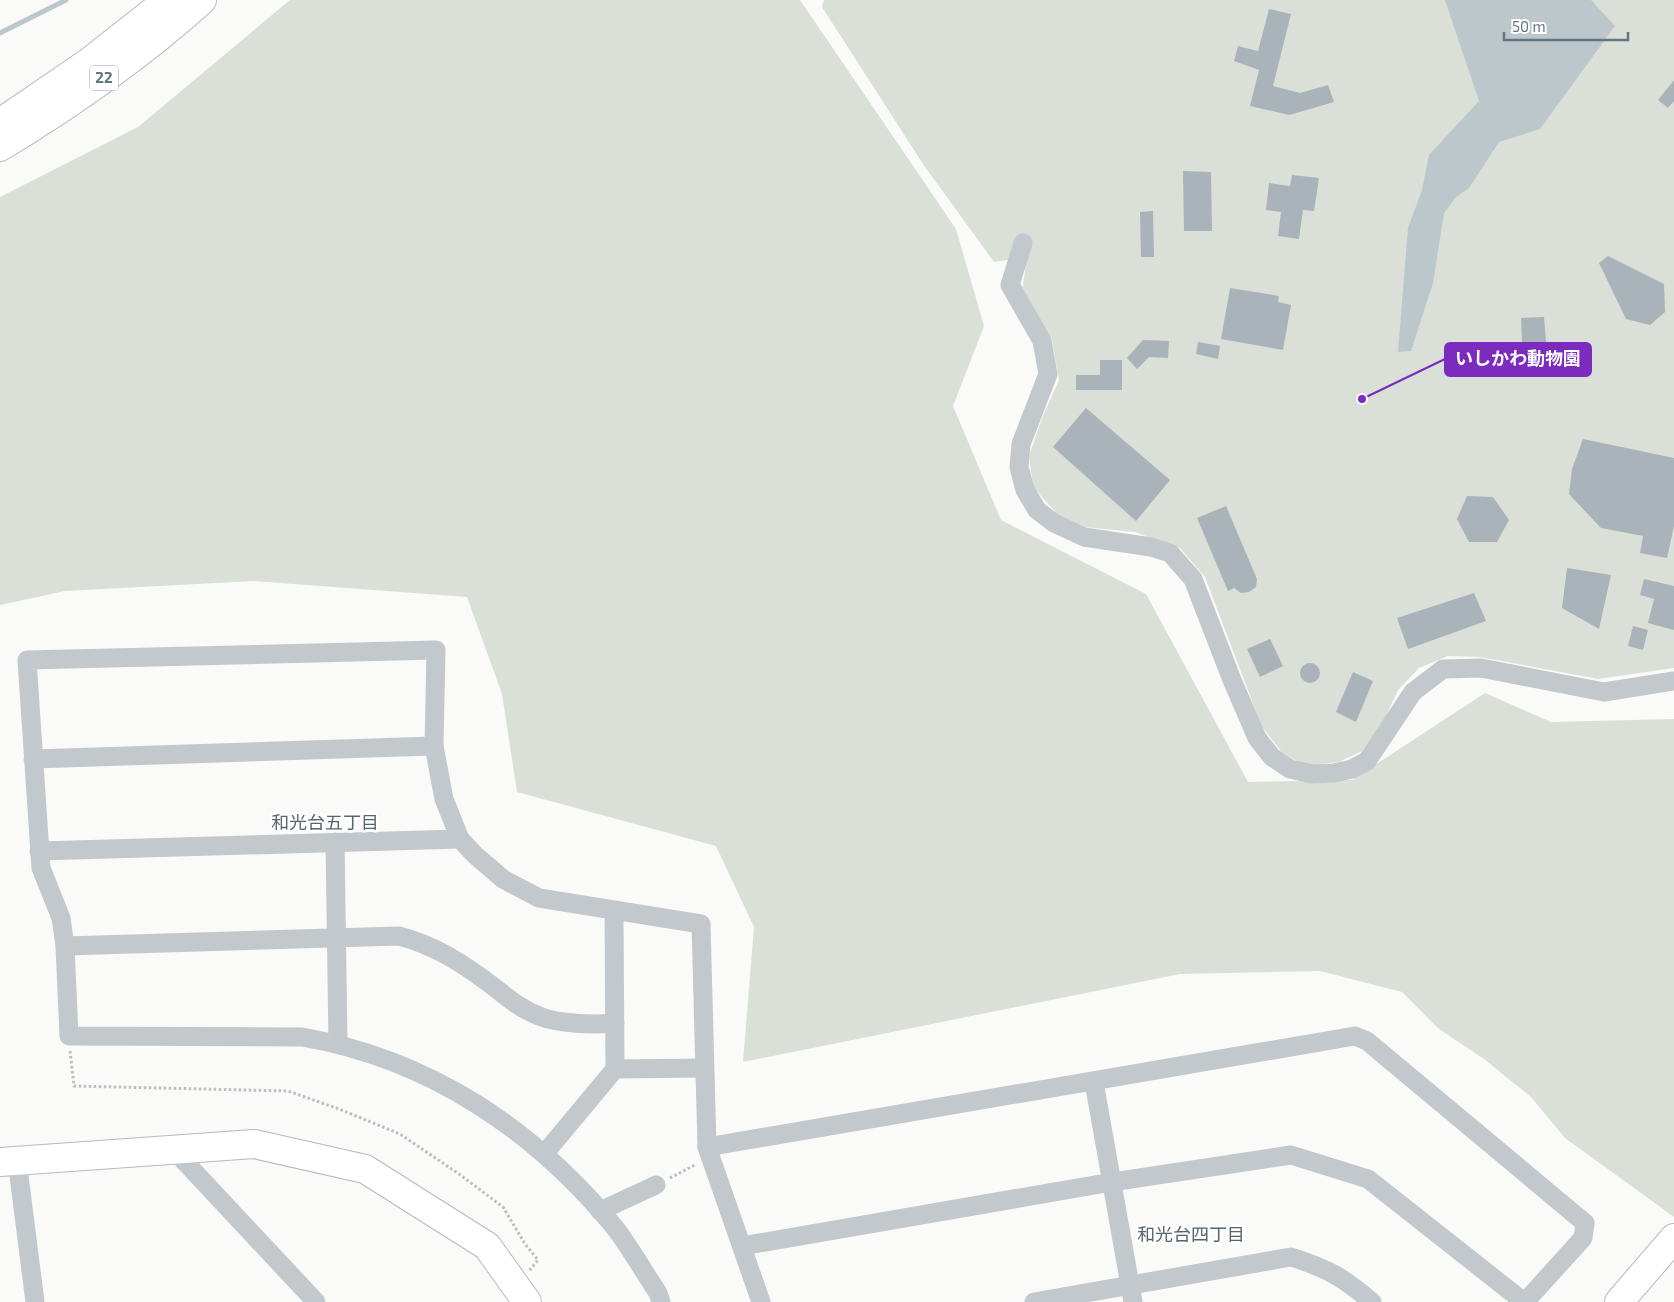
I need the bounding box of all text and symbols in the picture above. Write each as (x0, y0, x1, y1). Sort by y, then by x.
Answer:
scale bar (1504, 10, 1628, 42)
text: 50 m (1512, 17, 1546, 35)
road number: 22 (90, 66, 118, 90)
callout: いしかわ動物園 (1445, 343, 1591, 376)
text: いしかわ動物園 (1455, 347, 1581, 369)
district label: 和光台五丁目 (271, 811, 379, 833)
district label: 和光台四丁目 (1137, 1223, 1245, 1245)

